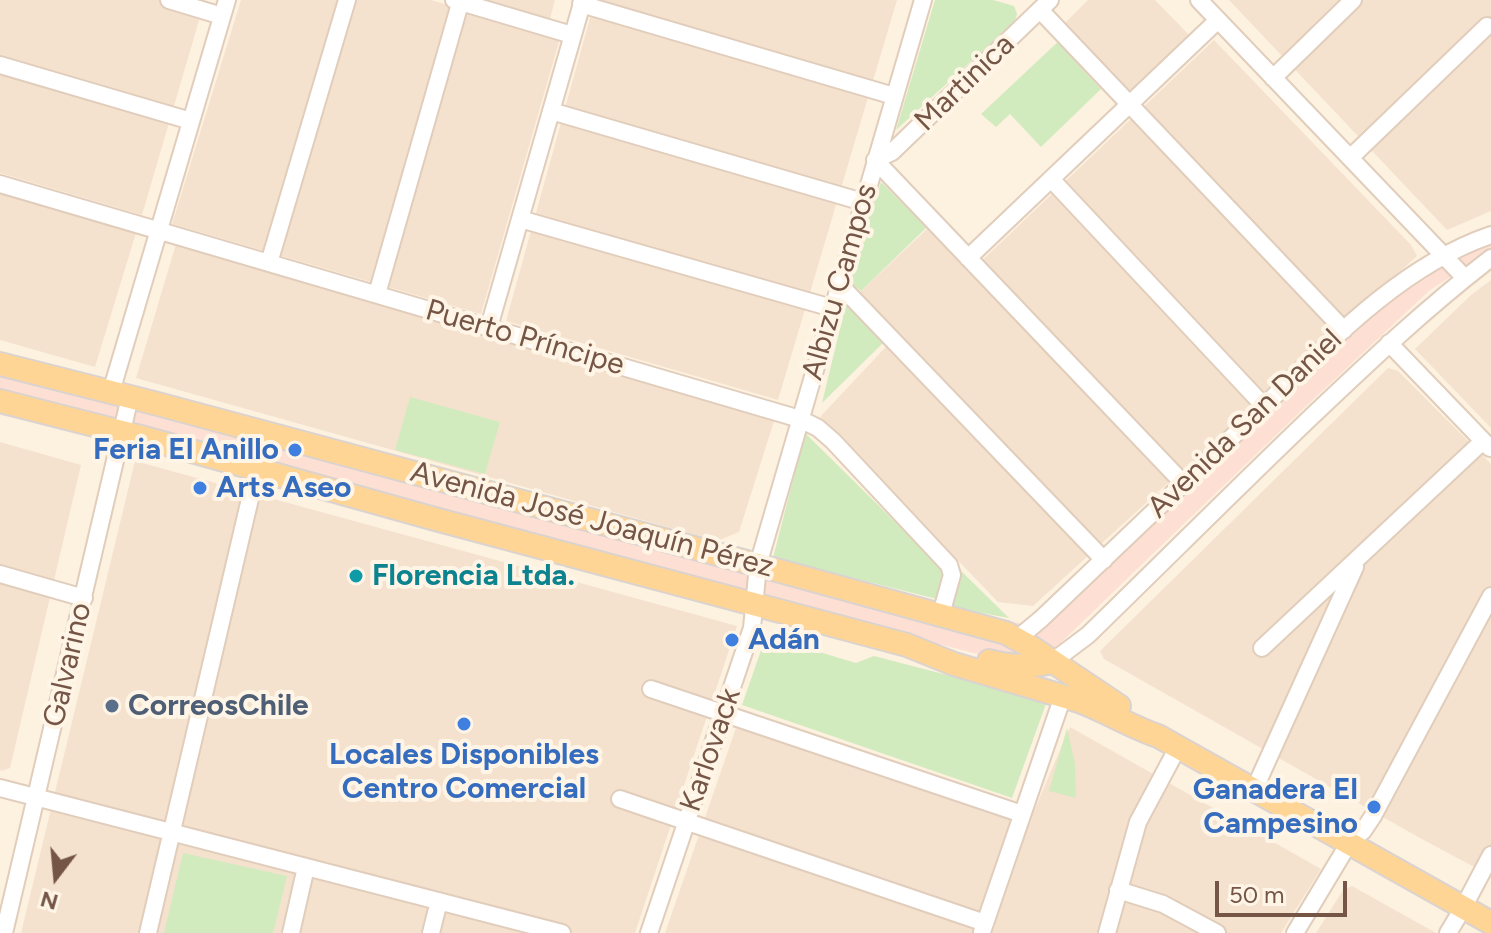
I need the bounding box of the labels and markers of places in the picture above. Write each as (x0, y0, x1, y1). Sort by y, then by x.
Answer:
place label: Feria El Anillo (93, 432, 279, 468)
marker: Feria El Anillo (286, 441, 304, 459)
place label: Arts Aseo (216, 470, 351, 506)
marker: Arts Aseo (191, 479, 209, 497)
place label: Florencia Ltda. (372, 558, 575, 594)
marker: Florencia Ltda. (347, 567, 365, 585)
place label: Adán (748, 622, 820, 658)
marker: Adán (723, 631, 741, 649)
place label: CorreosChile (128, 688, 309, 724)
marker: CorreosChile (103, 697, 121, 715)
marker: Locales Disponibles Centro Comercial (455, 715, 473, 733)
place label: Locales Disponibles Centro Comercial (329, 737, 599, 808)
place label: Ganadera El Campesino (1193, 772, 1358, 842)
marker: Ganadera El Campesino (1365, 798, 1383, 816)

